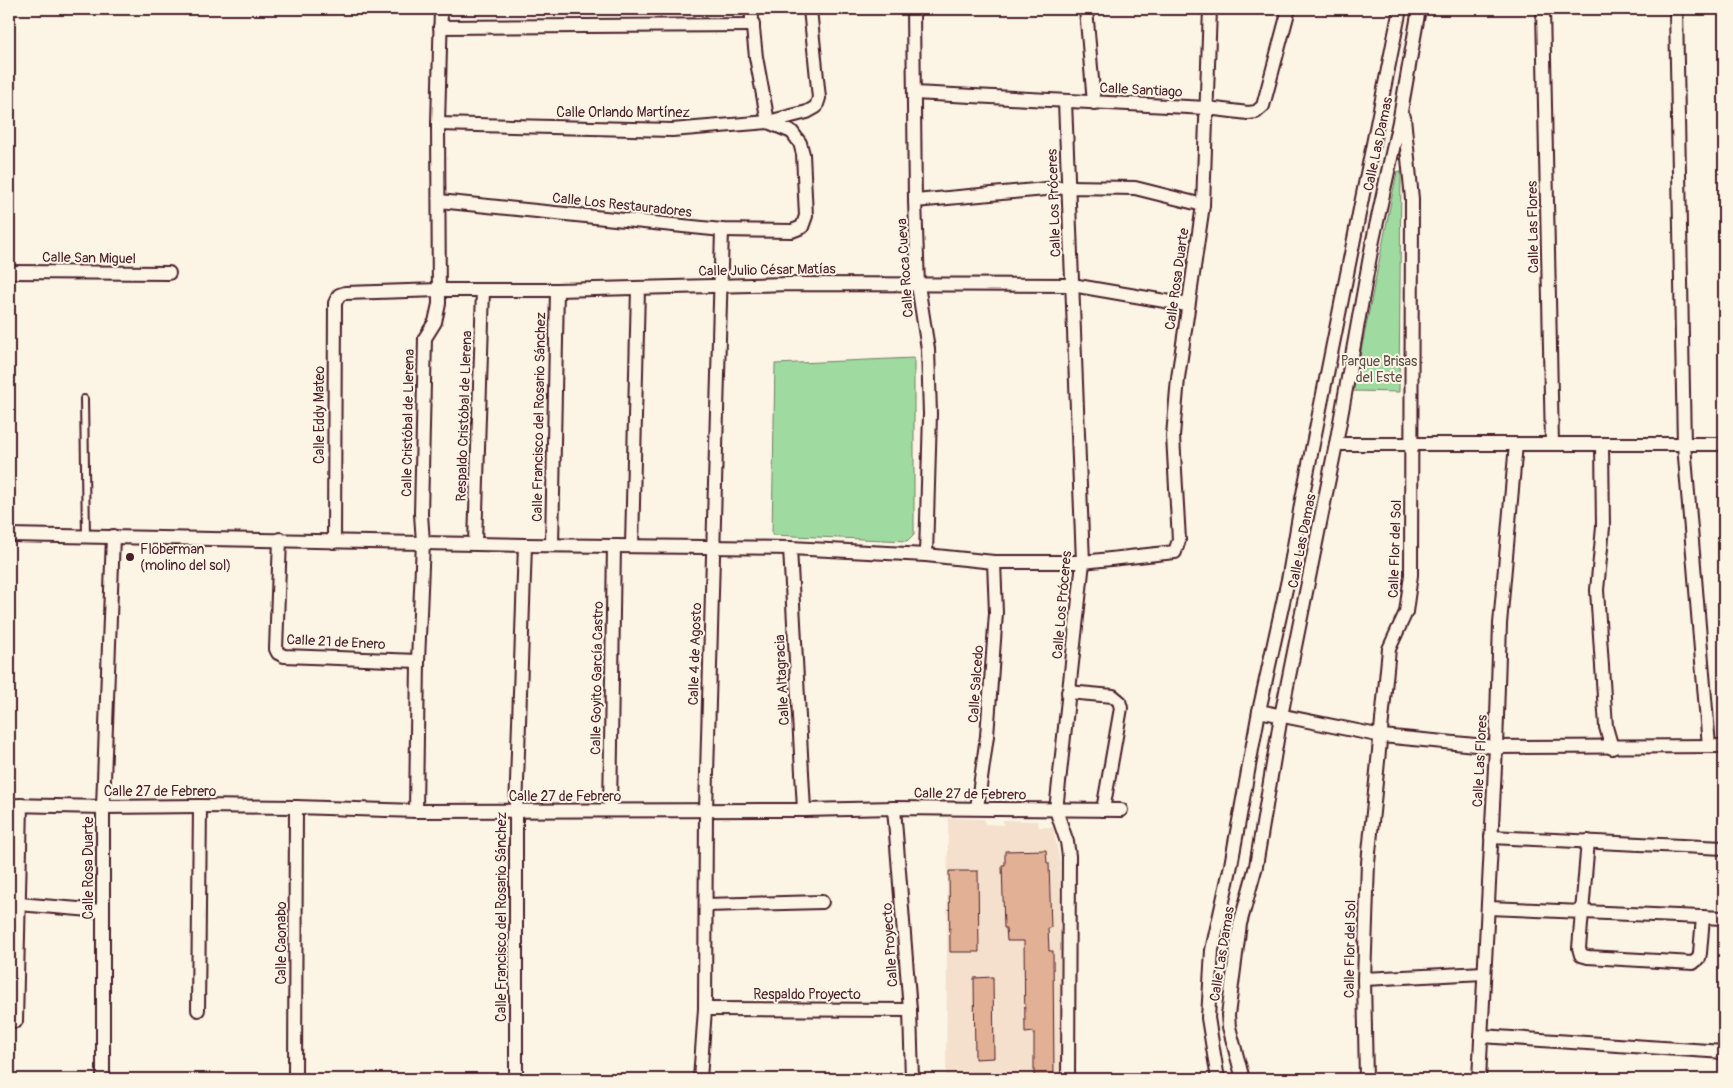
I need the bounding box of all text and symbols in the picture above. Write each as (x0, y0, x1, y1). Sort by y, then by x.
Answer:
street label: Calle Santiago (1099, 79, 1183, 101)
street label: Calle Las Damas (1360, 95, 1396, 193)
street label: Calle Orlando Martínez (556, 104, 690, 121)
street label: Calle Los Próceres (1044, 148, 1064, 257)
street label: Calle Las Flores (1524, 180, 1542, 273)
street label: Calle Los Restauradores (551, 189, 693, 221)
street label: Calle Roca Cueva (893, 218, 917, 318)
street label: Calle Rosa Duarte (1161, 227, 1193, 331)
street label: Calle San Miguel (42, 249, 136, 267)
street label: Calle Julio César Matías (698, 260, 837, 280)
street label: Calle Francisco del Rosario Sánchez (529, 312, 549, 522)
street label: Respaldo Cristóbal de Llerena (453, 330, 475, 502)
street label: Calle Cristóbal de Llerena (398, 349, 418, 497)
park label: Parque Brisas del Este (1341, 353, 1418, 386)
street label: Calle Eddy Mateo (311, 366, 328, 464)
street label: Calle Las Damas (1285, 492, 1320, 590)
street label: Calle Flor del Sol (1385, 500, 1405, 598)
place label: Floberman (molino del sol) (140, 541, 231, 574)
street label: Calle Los Próceres (1049, 550, 1075, 660)
marker: Floberman (molino del sol) (124, 551, 136, 563)
street label: Calle Goyito García Castro (587, 600, 607, 755)
street label: Calle 4 de Agosto (685, 602, 705, 706)
street label: Calle 21 de Enero (286, 631, 387, 653)
street label: Calle Altagracia (771, 634, 793, 726)
street label: Calle Salcedo (965, 644, 987, 723)
street label: Calle Las Flores (1469, 714, 1491, 808)
street label: Calle 27 de Febrero (104, 783, 217, 800)
street label: Calle 27 de Febrero (914, 785, 1027, 803)
street label: Calle 27 de Febrero (509, 788, 622, 805)
street label: Calle Francisco del Rosario Sánchez (493, 812, 510, 1022)
street label: Calle Rosa Duarte (80, 817, 97, 919)
street label: Calle Flor del Sol (1341, 900, 1359, 998)
street label: Calle Caonabo (273, 901, 290, 985)
street label: Calle Proyecto (879, 902, 901, 988)
street label: Calle Las Damas (1206, 905, 1238, 1003)
street label: Respaldo Proyecto (753, 986, 861, 1003)

